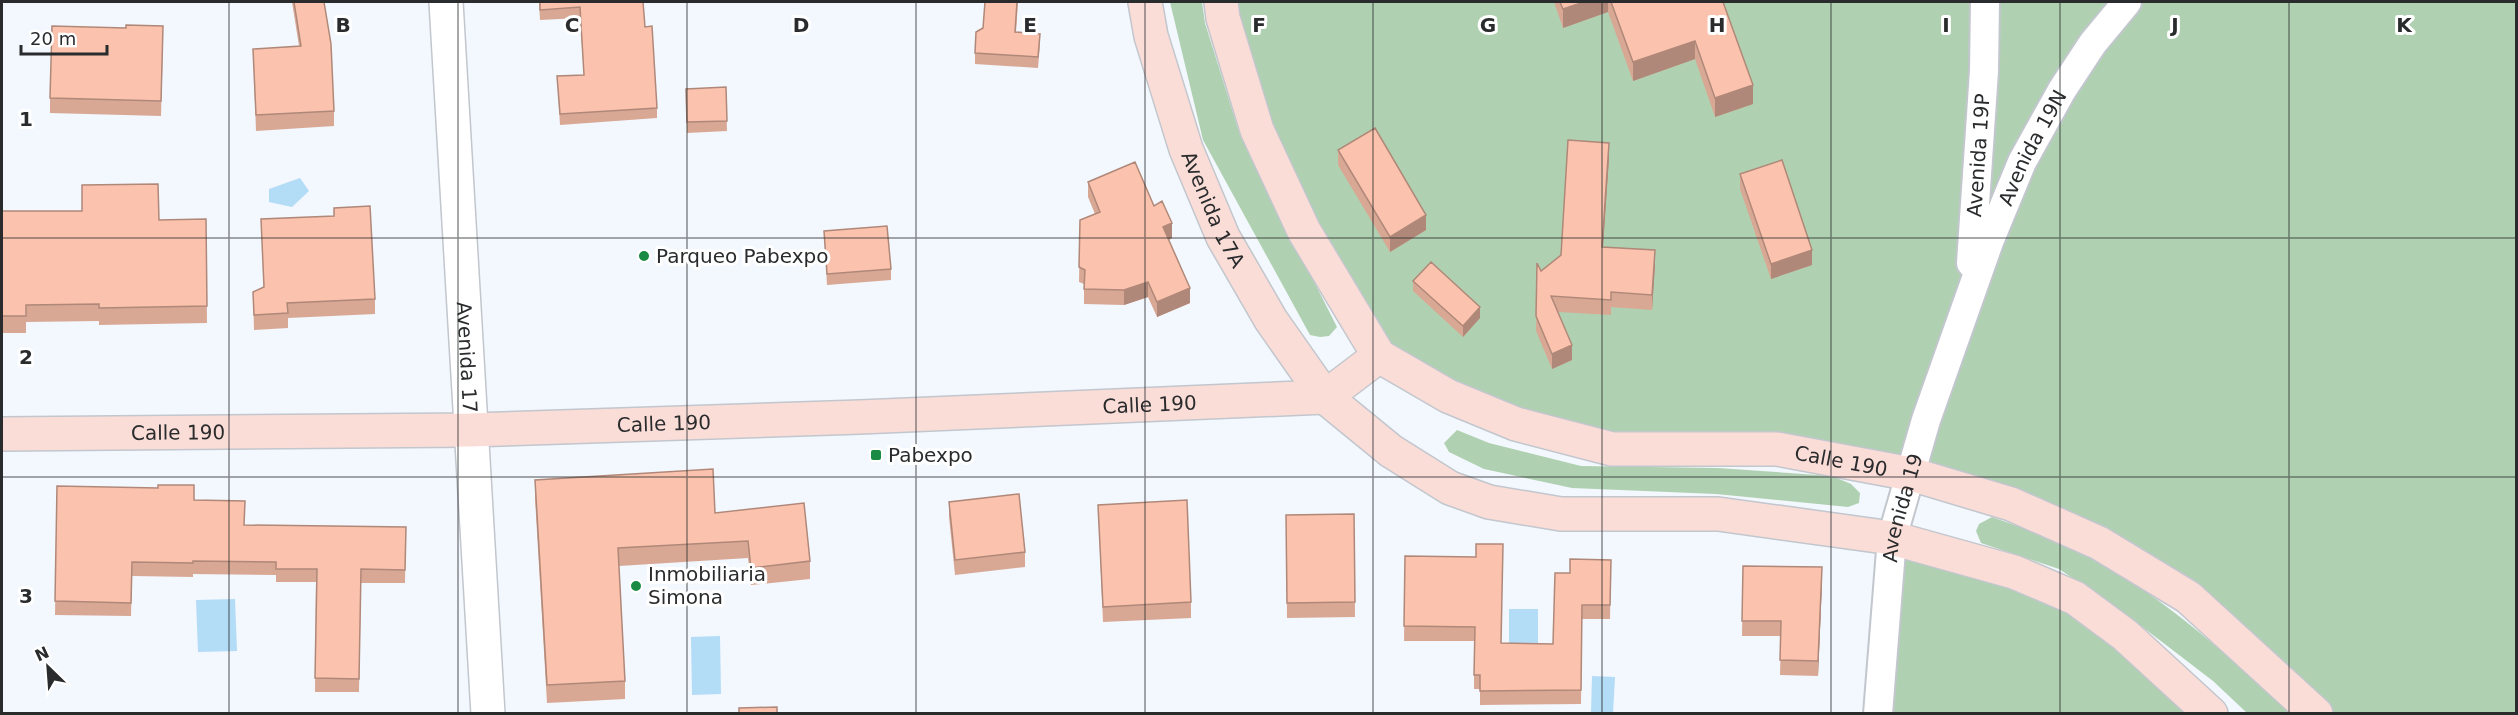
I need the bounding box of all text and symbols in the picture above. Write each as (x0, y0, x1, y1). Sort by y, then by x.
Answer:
text: B (335, 13, 351, 37)
text: C (565, 13, 579, 37)
text: D (793, 13, 809, 37)
text: E (1023, 13, 1037, 37)
text: F (1252, 13, 1266, 37)
text: G (1480, 13, 1496, 37)
text: H (1709, 13, 1725, 37)
text: I (1942, 13, 1950, 37)
text: J (2169, 13, 2179, 37)
text: K (2396, 13, 2413, 37)
scale bar (21, 18, 106, 56)
text: 20 m (30, 28, 76, 49)
street label: Avenida 19N (1993, 86, 2072, 209)
street label: Avenida 19P (1962, 93, 1994, 218)
text: 1 (19, 107, 33, 131)
street label: Avenida 17A (1176, 148, 1250, 272)
place label: Parqueo Pabexpo (656, 244, 828, 268)
marker: Parqueo Pabexpo (637, 249, 651, 263)
street label: Avenida 17 (452, 301, 482, 414)
text: 2 (19, 345, 33, 369)
street label: Calle 190 (1102, 391, 1197, 419)
street label: Calle 190 (616, 410, 711, 437)
street label: Calle 190 (131, 420, 225, 445)
street label: Calle 190 (1793, 441, 1890, 481)
place label: Pabexpo (888, 443, 973, 467)
marker: Pabexpo (869, 448, 883, 462)
street label: Avenida 19 (1878, 451, 1928, 563)
place label: Inmobiliaria Simona (648, 562, 766, 609)
marker: Inmobiliaria Simona (629, 579, 643, 593)
text: 3 (19, 584, 33, 608)
north arrow (18, 637, 78, 697)
text: N (32, 642, 52, 665)

